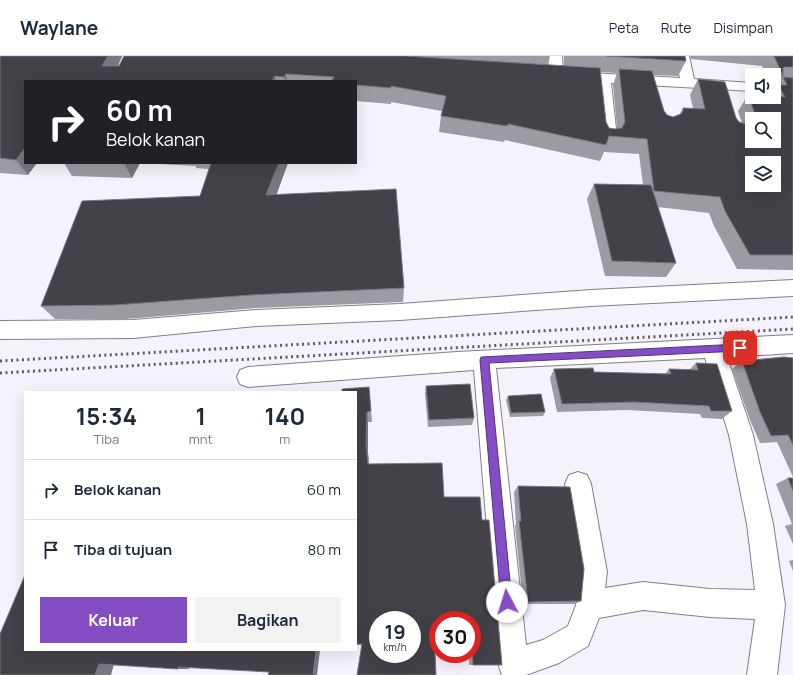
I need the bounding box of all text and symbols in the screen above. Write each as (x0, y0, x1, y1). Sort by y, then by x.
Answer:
text: Waylane (20, 15, 98, 41)
text: Peta (609, 18, 639, 37)
text: Rute (661, 18, 691, 37)
text: Disimpan (713, 18, 773, 37)
map controls (745, 68, 781, 192)
button: sound (745, 68, 781, 104)
text: 60 m (106, 91, 173, 129)
icon: right (40, 96, 92, 148)
button: search (745, 112, 781, 148)
text: Belok kanan (106, 127, 205, 151)
button: layers (745, 156, 781, 192)
pin (723, 331, 757, 365)
icon: arrive (729, 337, 751, 359)
text: 15:34 (76, 399, 137, 432)
text: 1 (195, 399, 206, 432)
text: 140 (264, 399, 305, 432)
text: Tiba (94, 430, 119, 448)
text: mnt (189, 430, 213, 448)
text: m (279, 430, 290, 448)
icon: right (40, 479, 62, 501)
text: Belok kanan (74, 479, 161, 500)
text: 60 m (307, 479, 341, 500)
icon: arrive (40, 539, 62, 561)
text: Tiba di tujuan (74, 539, 172, 560)
text: 80 m (307, 539, 341, 560)
position arrow (486, 581, 528, 623)
button: Keluar (40, 597, 187, 643)
button: Bagikan (195, 597, 341, 643)
speed limit sign: 30 (429, 611, 481, 663)
text: 19 (384, 618, 406, 645)
text: km/h (383, 640, 407, 654)

